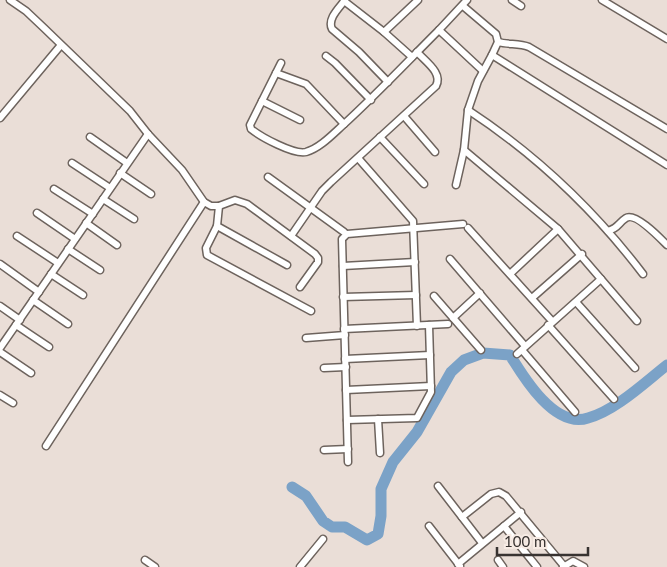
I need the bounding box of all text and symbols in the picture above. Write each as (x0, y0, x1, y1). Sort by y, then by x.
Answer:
scale bar (497, 524, 588, 556)
text: 100 m (504, 532, 546, 550)

